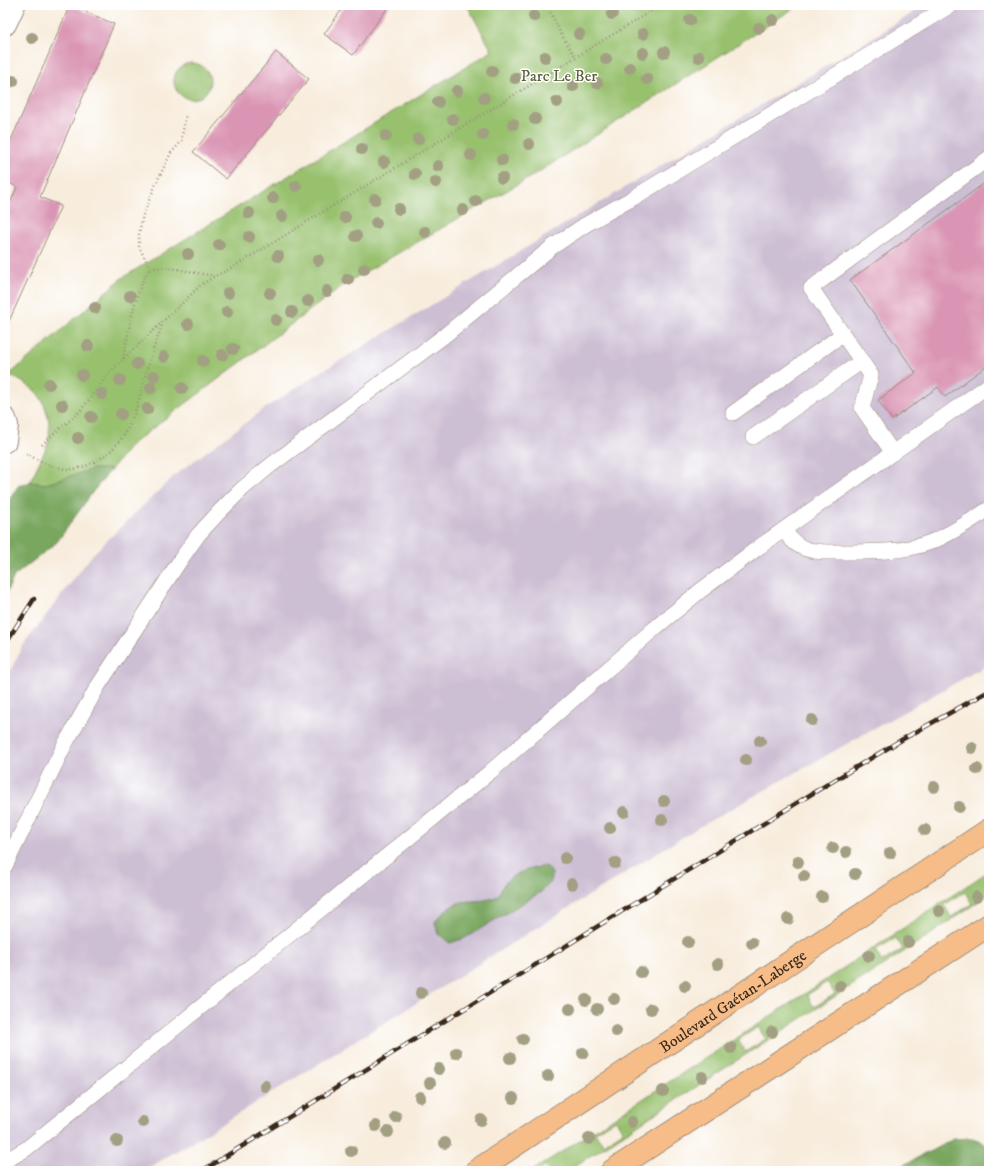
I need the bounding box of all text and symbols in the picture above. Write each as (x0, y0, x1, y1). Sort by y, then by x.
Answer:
park label: Parc Le Ber (521, 66, 597, 86)
street label: Boulevard Gaétan-Laberge (656, 945, 811, 1057)

